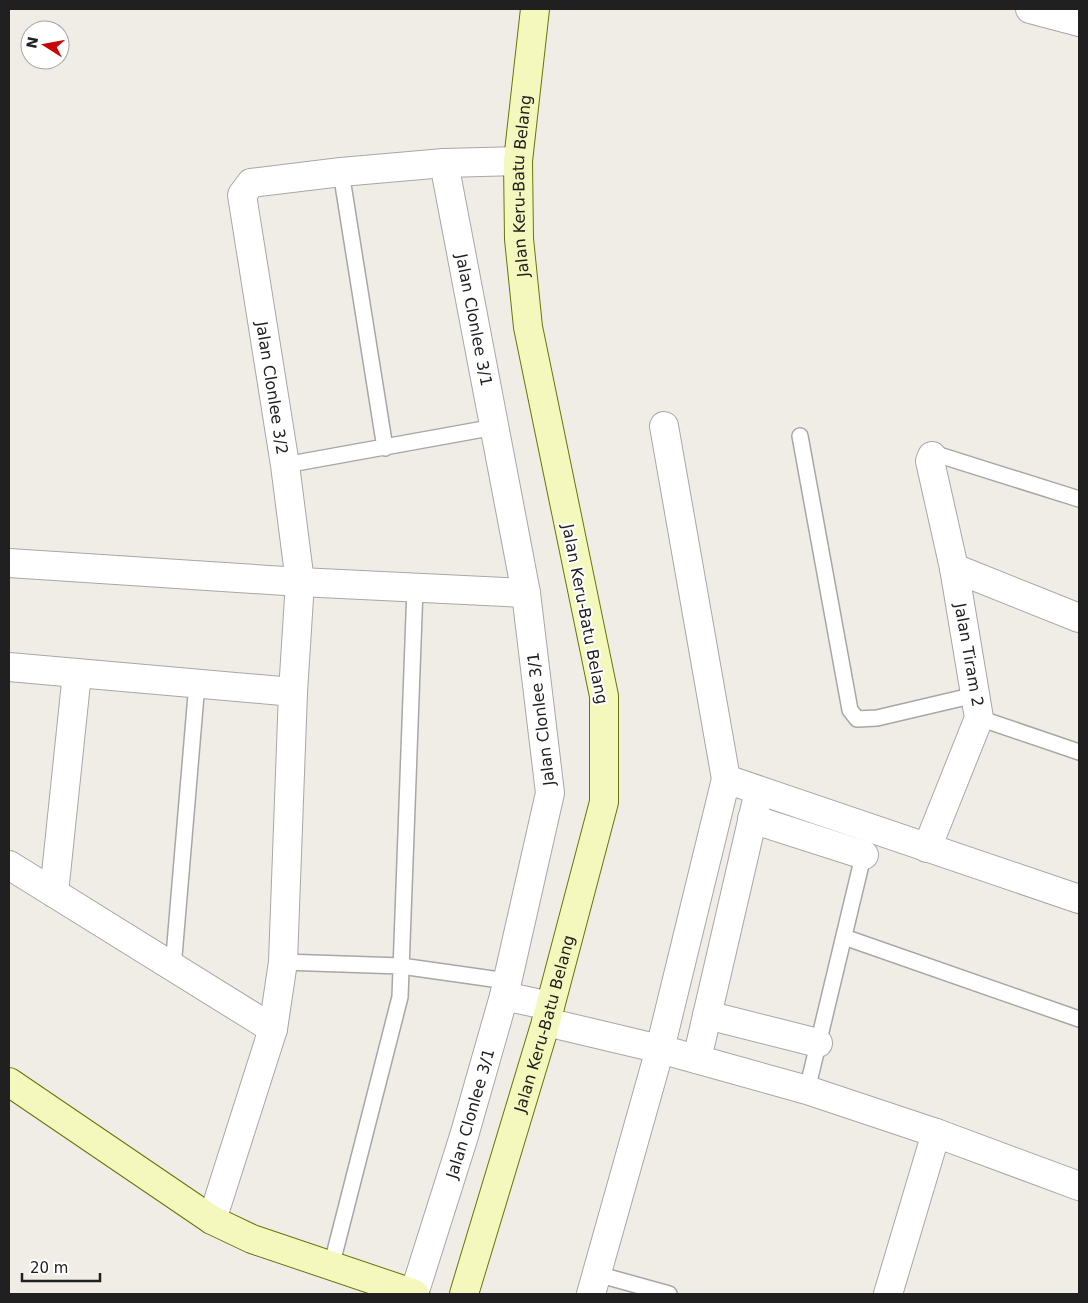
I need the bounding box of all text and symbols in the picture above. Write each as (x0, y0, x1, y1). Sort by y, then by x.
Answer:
north arrow (20, 20, 70, 70)
text: N (23, 35, 41, 50)
street label: Jalan Keru-Batu Belang (508, 94, 535, 279)
street label: Jalan Clonlee 3/1 (452, 251, 496, 388)
street label: Jalan Clonlee 3/2 (252, 319, 292, 456)
street label: Jalan Keru-Batu Belang (558, 521, 612, 706)
street label: Jalan Tiram 2 (950, 601, 987, 708)
street label: Jalan Clonlee 3/1 (523, 651, 559, 788)
street label: Jalan Keru-Batu Belang (510, 933, 578, 1115)
street label: Jalan Clonlee 3/1 (441, 1046, 498, 1182)
scale bar (22, 1250, 100, 1282)
text: 20 m (30, 1259, 68, 1277)

